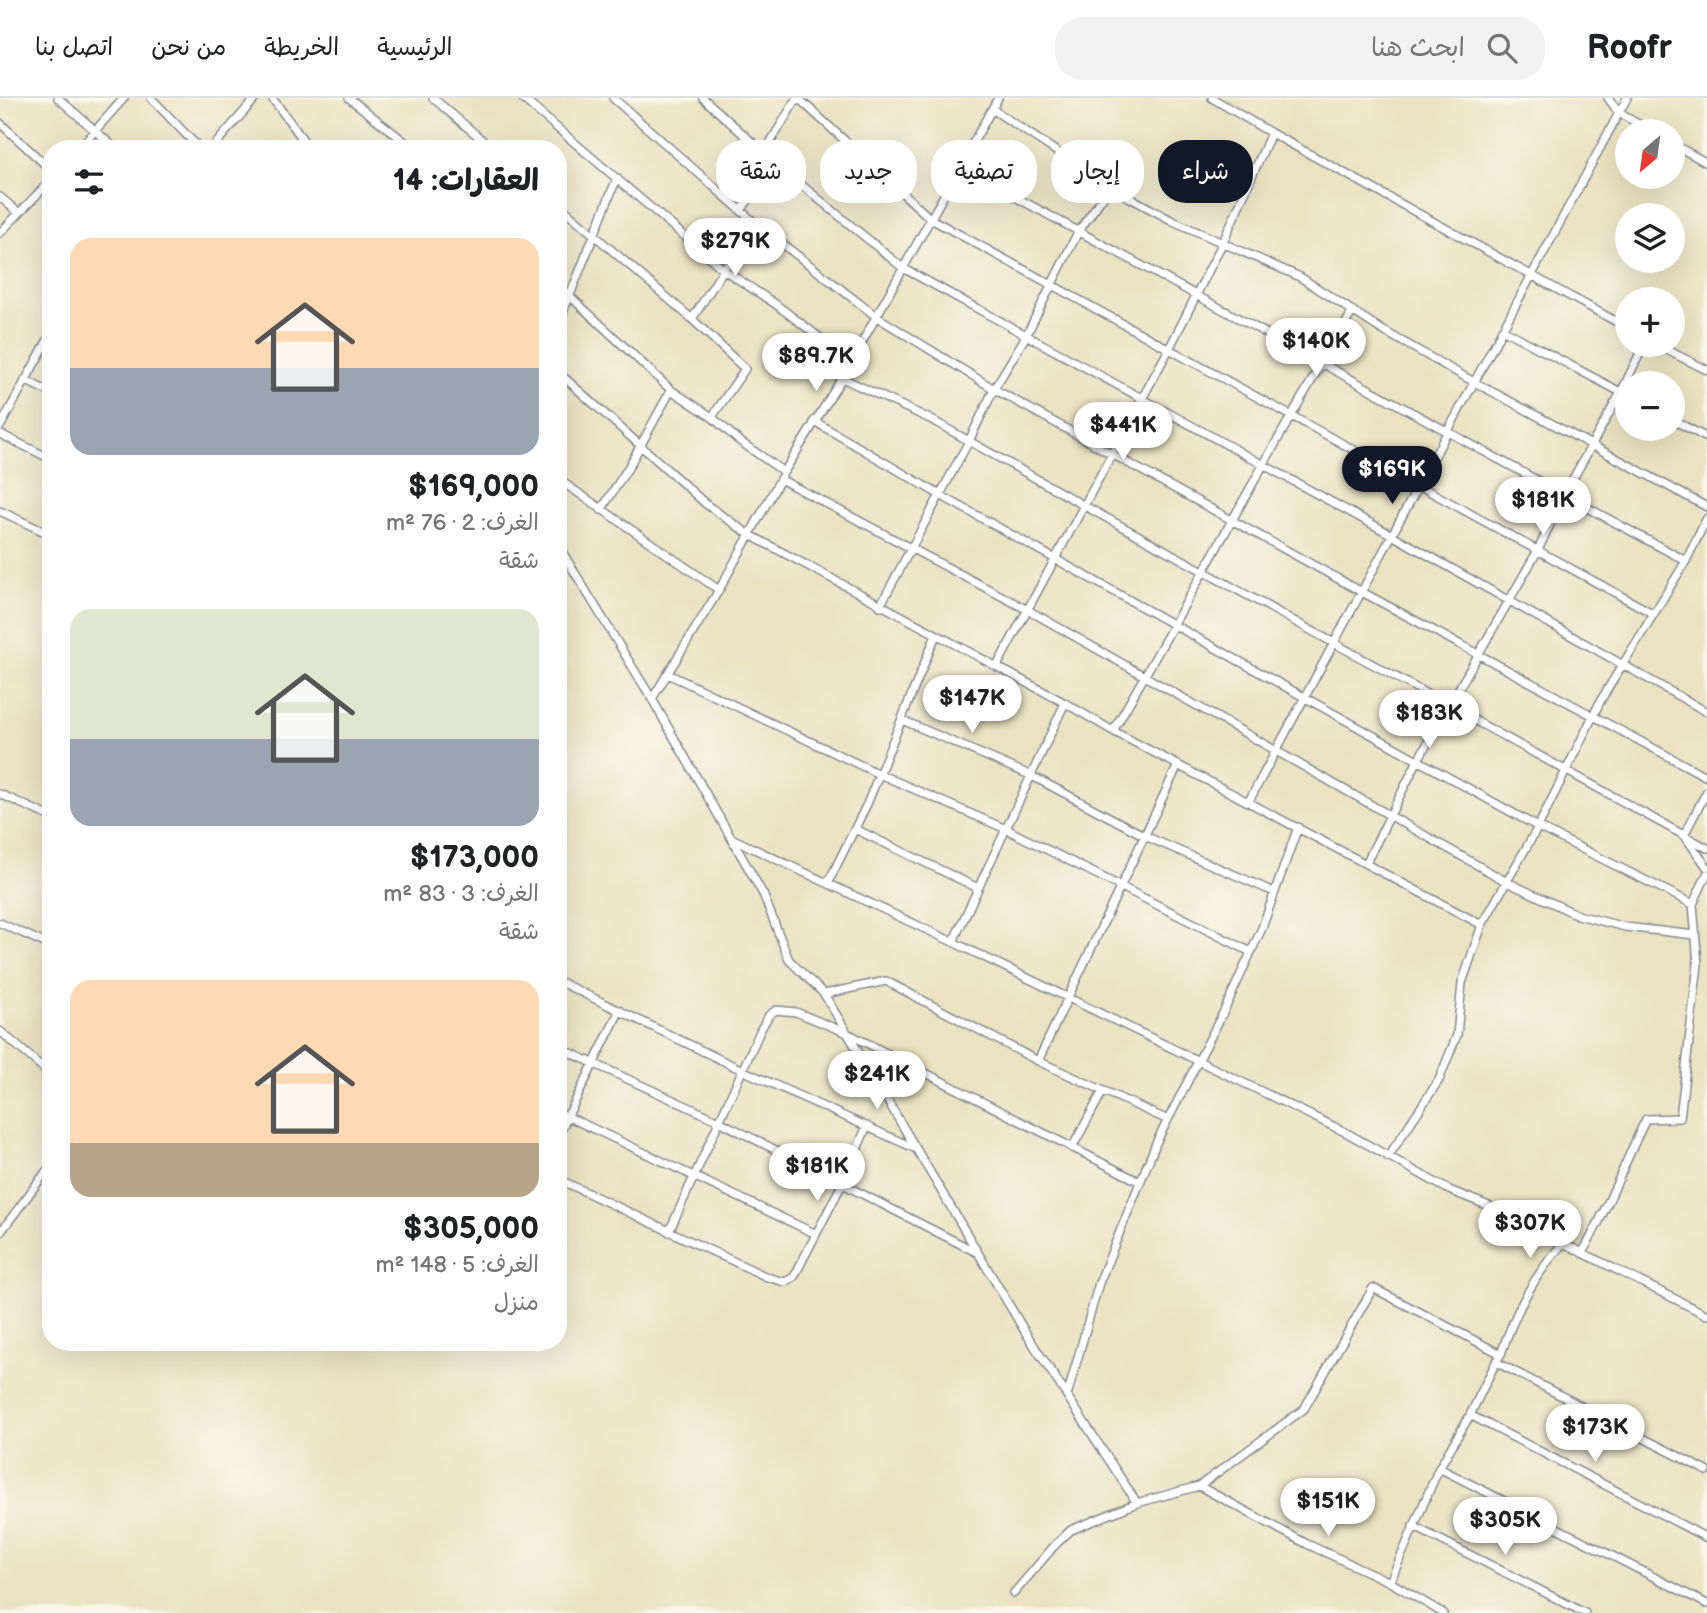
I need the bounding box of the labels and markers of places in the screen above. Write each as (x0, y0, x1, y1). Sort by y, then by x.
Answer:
pin: $279K (686, 218, 784, 278)
pin: $140K (1267, 318, 1365, 378)
pin: $89.7K (759, 334, 873, 393)
pin: $441K (1074, 402, 1172, 462)
pin: $169K (1343, 446, 1441, 506)
pin: $181K (1494, 478, 1592, 537)
pin: $147K (923, 676, 1021, 735)
pin: $183K (1380, 690, 1478, 750)
pin: $241K (828, 1052, 926, 1111)
pin: $181K (768, 1144, 866, 1203)
pin: $307K (1481, 1200, 1579, 1260)
pin: $173K (1546, 1404, 1644, 1464)
pin: $151K (1279, 1478, 1377, 1538)
pin: $305K (1456, 1498, 1554, 1557)

